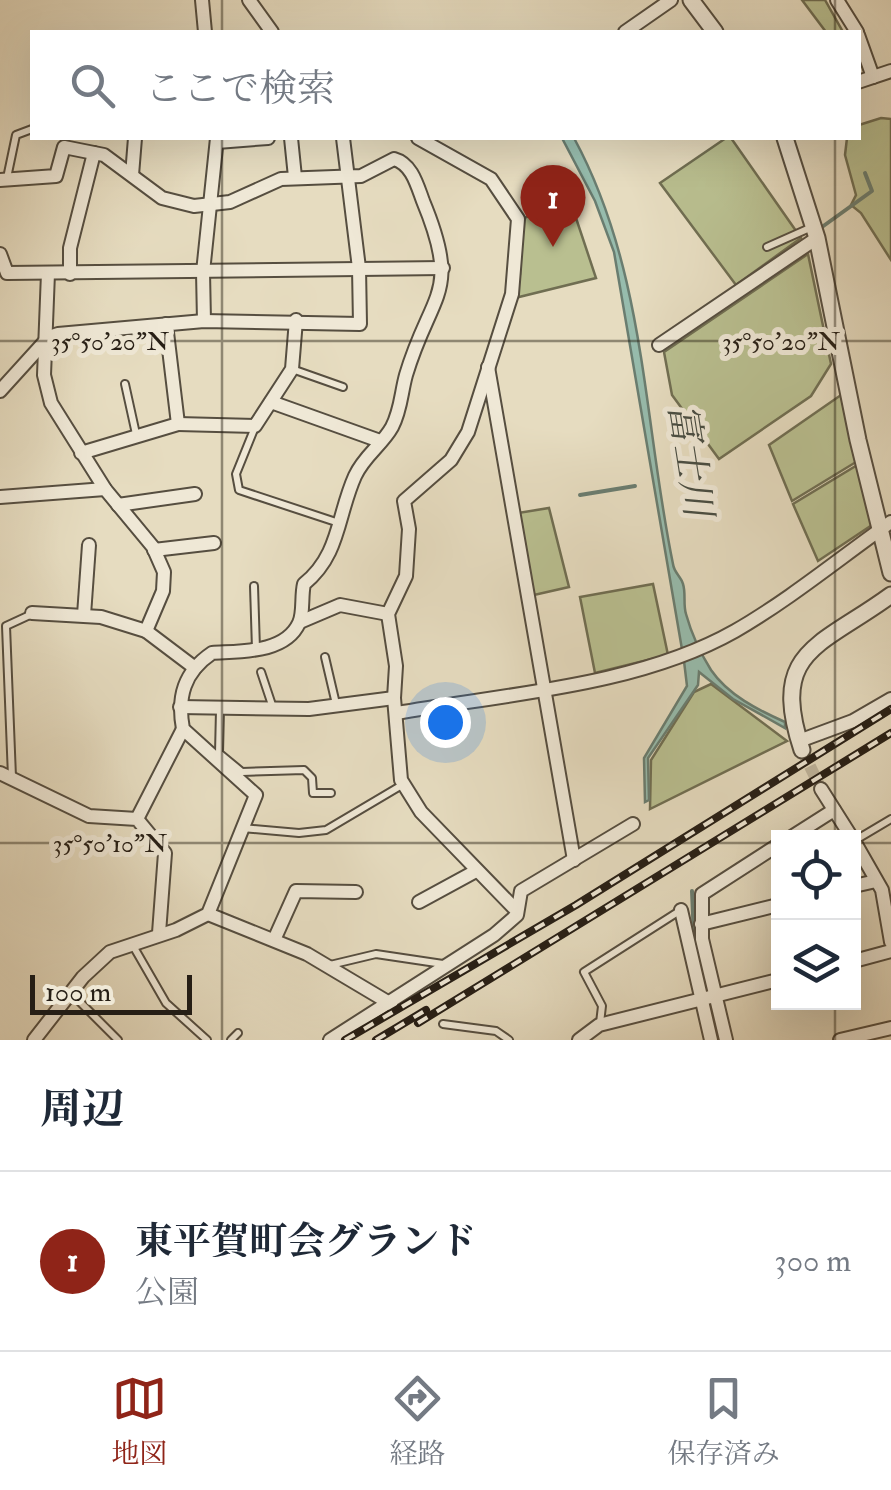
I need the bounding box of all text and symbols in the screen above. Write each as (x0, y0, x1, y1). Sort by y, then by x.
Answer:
search box (30, 30, 861, 140)
icon: search (65, 58, 120, 113)
text: ここで検索 (145, 65, 335, 113)
pin: 1 (520, 164, 586, 247)
text: 35°50'20"N (51, 327, 170, 358)
text: 35°50'20"N (722, 327, 841, 358)
water label: 富士川 (657, 400, 723, 524)
your location (420, 697, 471, 748)
text: 35°50'10"N (53, 829, 168, 860)
map controls (771, 830, 861, 1010)
button: locate (771, 830, 861, 920)
button: layers (771, 920, 861, 1010)
scale bar (30, 970, 192, 1014)
text: 100 m (45, 975, 111, 1010)
text: 周辺 (40, 1084, 124, 1136)
text: 東平賀町会グランド (135, 1218, 477, 1266)
text: 1 (67, 1241, 78, 1281)
text: 300 m (774, 1241, 851, 1281)
text: 公園 (135, 1273, 199, 1313)
tab: 地図 (111, 1371, 167, 1472)
tab: 経路 (389, 1371, 446, 1472)
tab: 保存済み (668, 1371, 780, 1472)

